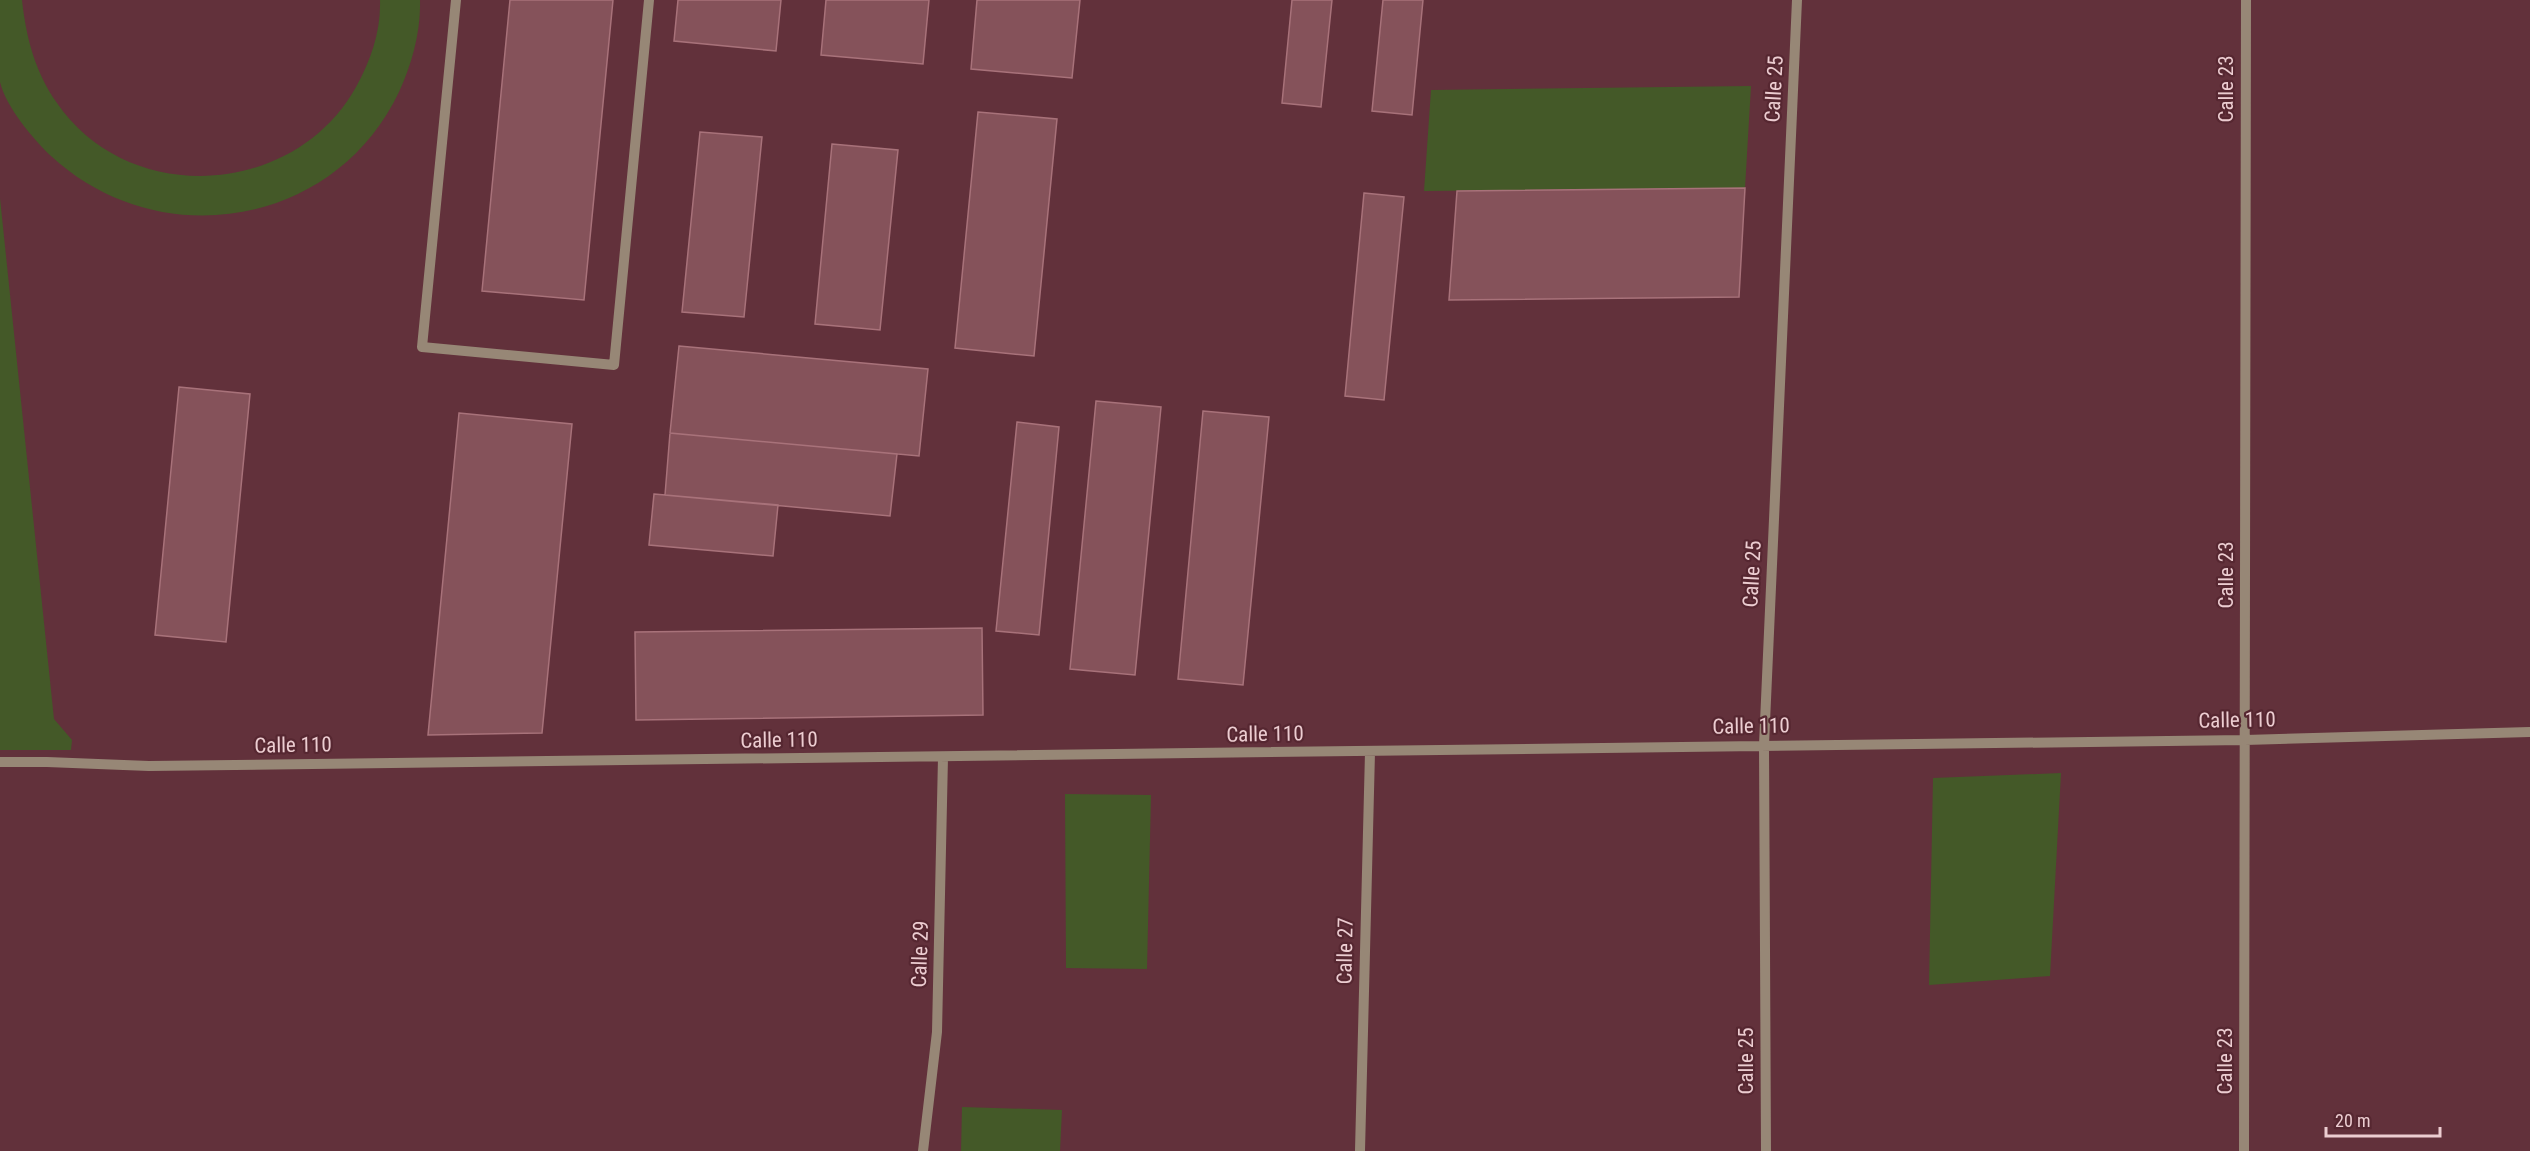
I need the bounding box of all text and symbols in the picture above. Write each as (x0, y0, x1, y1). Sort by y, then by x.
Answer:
street label: Calle 25 (1760, 55, 1788, 123)
street label: Calle 23 (2214, 56, 2238, 123)
street label: Calle 25 (1738, 540, 1766, 608)
street label: Calle 23 (2214, 542, 2238, 609)
street label: Calle 110 (2198, 707, 2276, 733)
street label: Calle 110 (1712, 713, 1790, 739)
street label: Calle 110 (1226, 721, 1304, 747)
street label: Calle 110 (740, 727, 818, 753)
street label: Calle 110 (254, 732, 332, 758)
street label: Calle 27 (1332, 917, 1358, 985)
street label: Calle 29 (907, 920, 933, 988)
street label: Calle 25 (1734, 1028, 1758, 1095)
street label: Calle 23 (2213, 1028, 2237, 1095)
scale bar (2326, 1100, 2440, 1138)
text: 20 m (2335, 1110, 2370, 1131)

